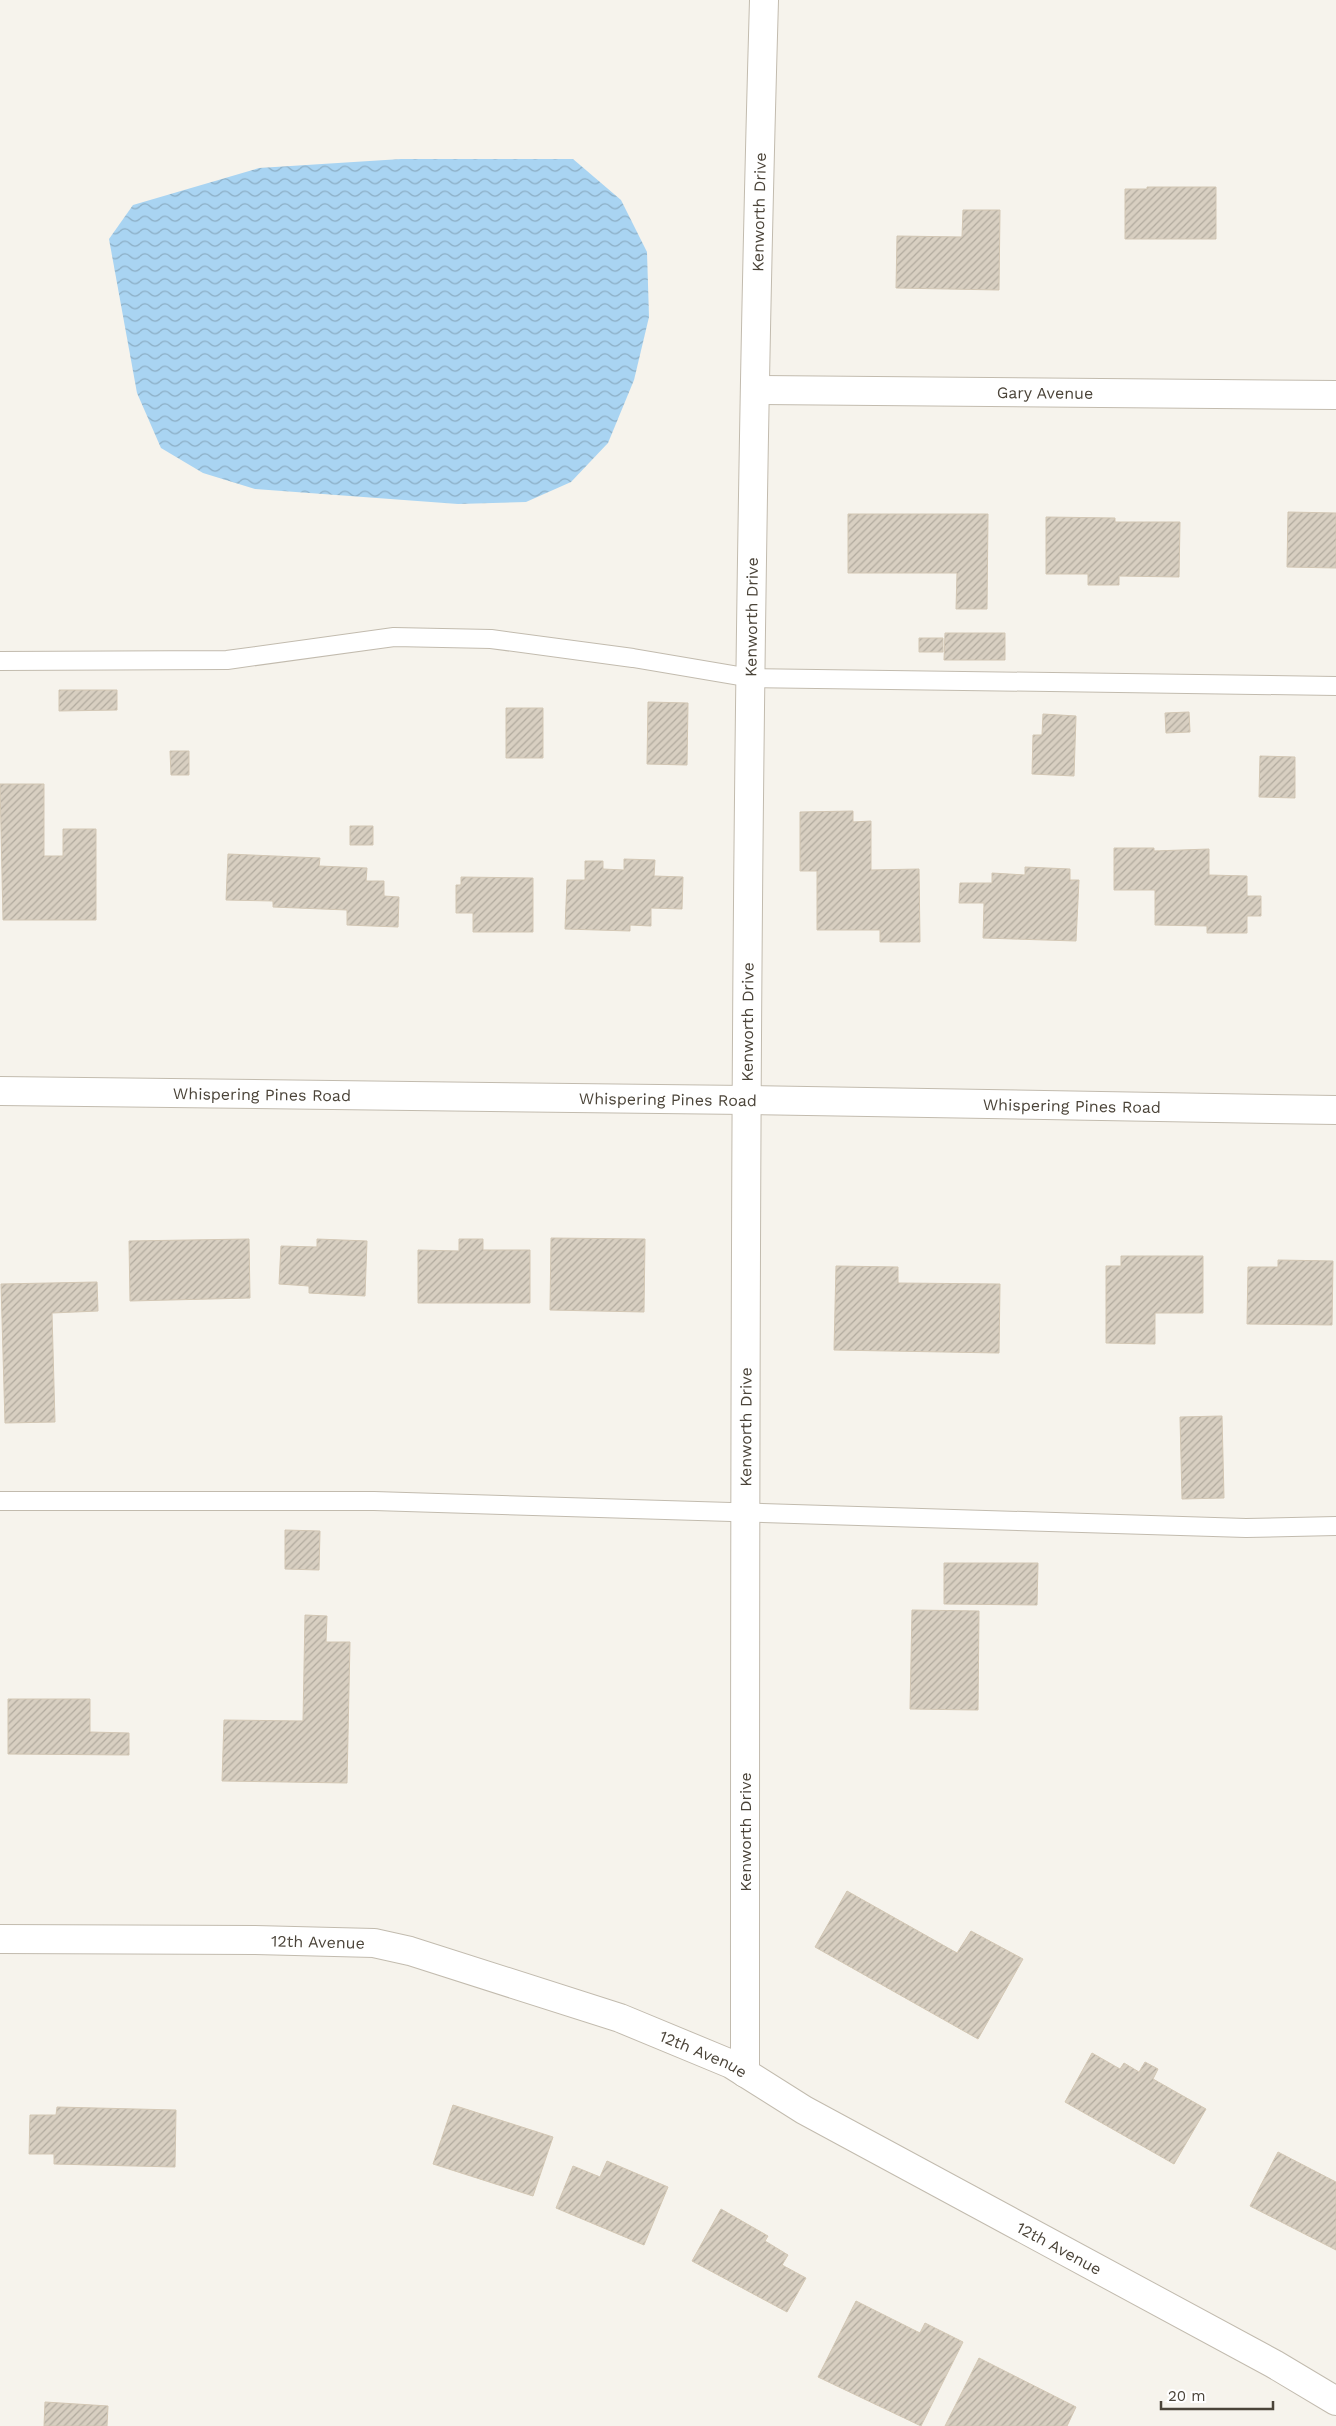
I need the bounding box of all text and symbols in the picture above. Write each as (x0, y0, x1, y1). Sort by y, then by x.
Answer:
street label: Kenworth Drive (748, 152, 770, 272)
street label: Gary Avenue (997, 383, 1093, 403)
street label: Kenworth Drive (741, 557, 762, 677)
street label: Kenworth Drive (738, 962, 758, 1082)
street label: Whispering Pines Road (173, 1084, 351, 1105)
street label: Whispering Pines Road (579, 1089, 757, 1110)
street label: Whispering Pines Road (983, 1095, 1161, 1117)
street label: Kenworth Drive (736, 1367, 756, 1487)
street label: Kenworth Drive (736, 1772, 755, 1892)
street label: 12th Avenue (271, 1931, 365, 1953)
street label: 12th Avenue (657, 2026, 750, 2082)
street label: 12th Avenue (1013, 2218, 1105, 2279)
scale bar (1161, 2378, 1274, 2410)
text: 20 m (1168, 2387, 1206, 2405)

